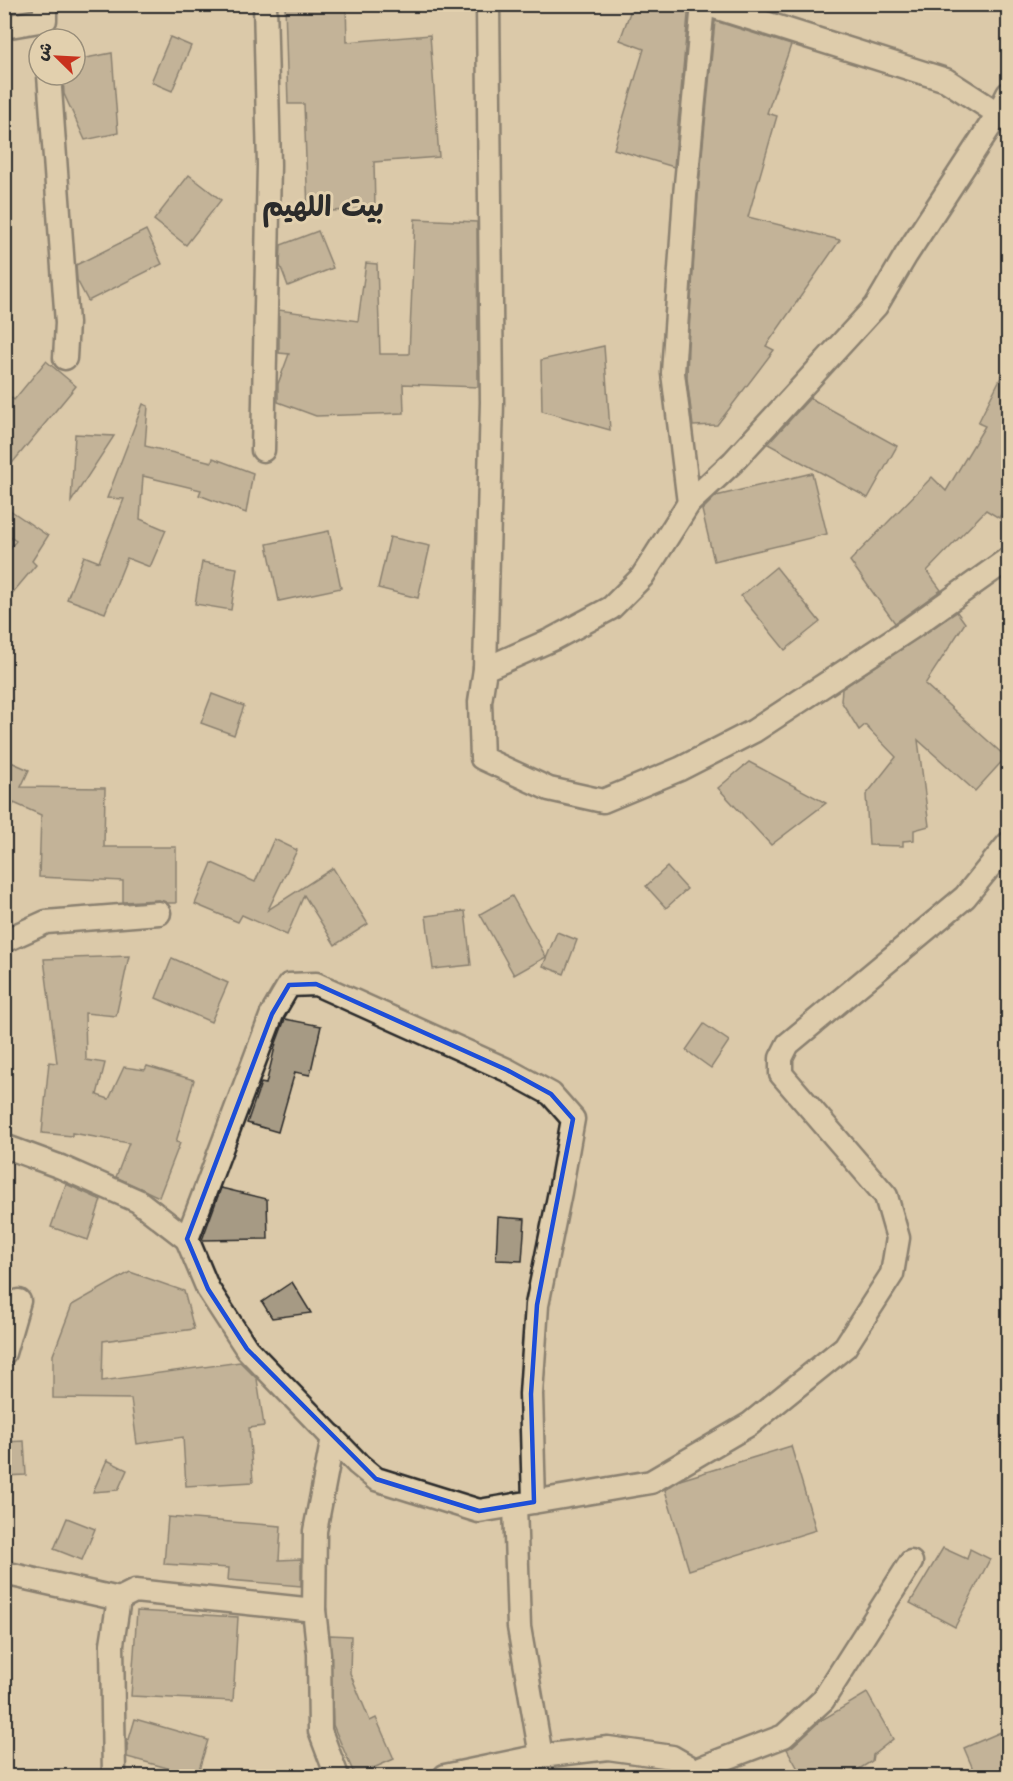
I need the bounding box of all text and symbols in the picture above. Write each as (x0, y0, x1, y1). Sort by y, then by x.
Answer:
north arrow (27, 27, 87, 87)
text: ش (32, 40, 56, 63)
district label: بيت اللهيم (262, 191, 384, 228)

